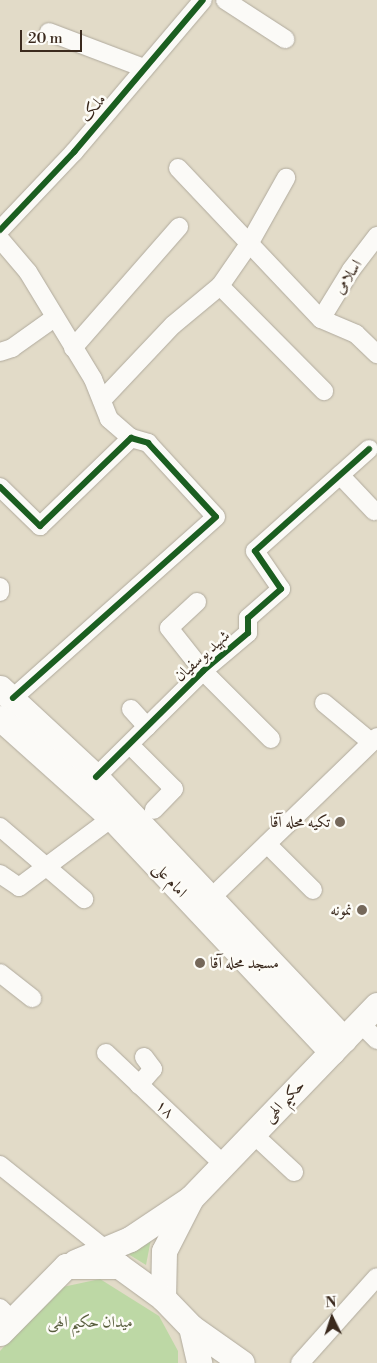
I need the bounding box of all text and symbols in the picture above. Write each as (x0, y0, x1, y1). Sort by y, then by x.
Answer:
scale bar (22, 20, 85, 52)
text: 20 m (28, 29, 63, 48)
street label: ملک (76, 90, 110, 126)
street label: اسلامی (330, 256, 366, 298)
street label: شهید یوسفیان (170, 626, 234, 686)
place label: تکیه محله آقا (270, 812, 330, 832)
marker: تکیه محله آقا (334, 816, 346, 828)
street label: امام علی (149, 859, 191, 901)
place label: نمونه (330, 900, 352, 920)
marker: نمونه (356, 904, 368, 916)
place label: مسجد محله آقا (210, 953, 279, 973)
marker: مسجد محله آقا (194, 957, 206, 969)
street label: حکیم الهی (259, 1076, 309, 1126)
street label: ۱۸ (152, 1096, 178, 1122)
north arrow (307, 1293, 357, 1343)
text: N (325, 1294, 337, 1312)
park label: میدان حکیم الهی (47, 1312, 133, 1332)

